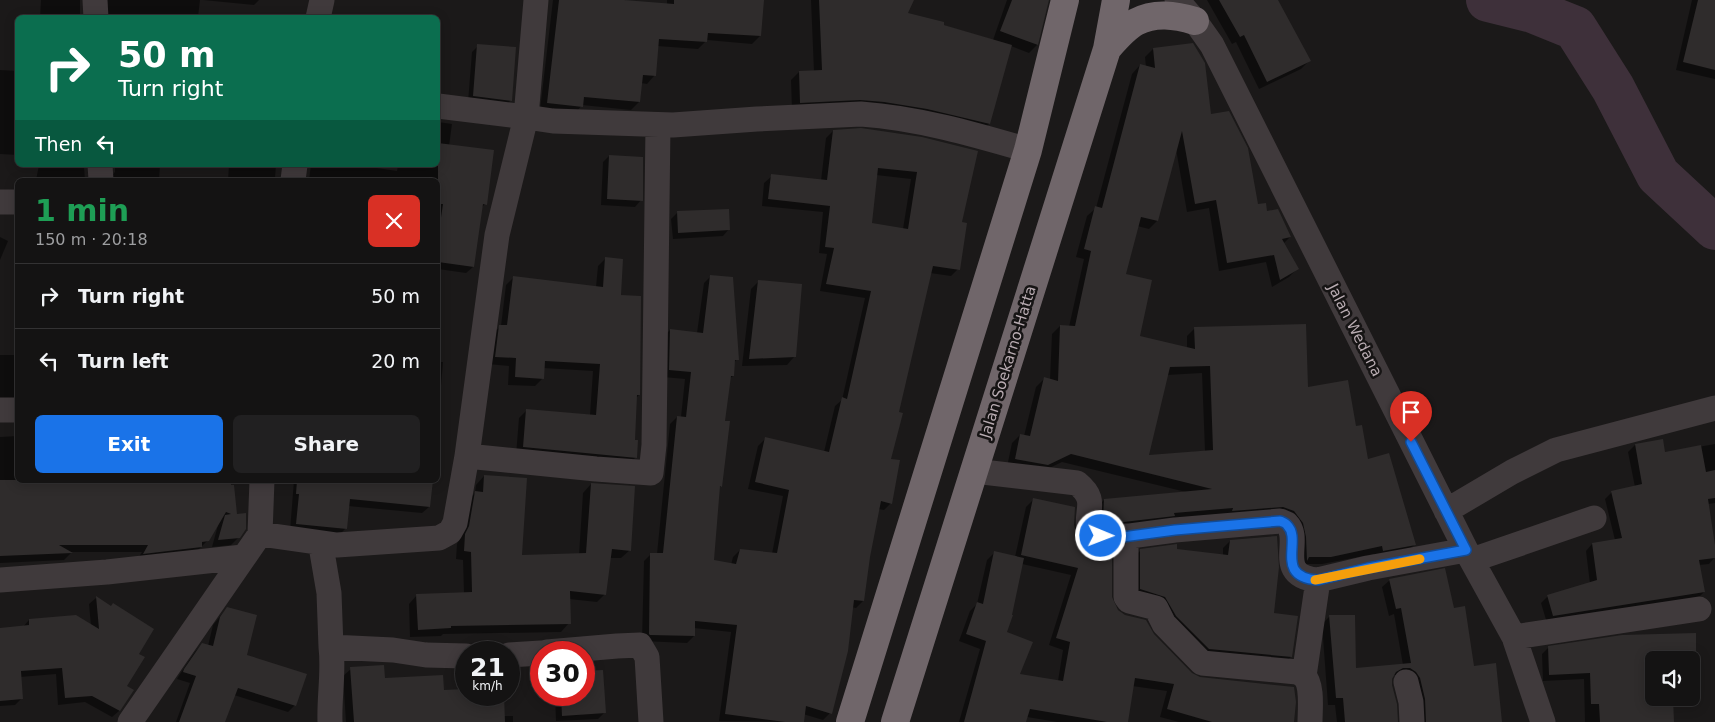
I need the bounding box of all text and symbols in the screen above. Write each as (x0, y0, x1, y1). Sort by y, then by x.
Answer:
icon: right (35, 35, 100, 100)
text: 50 m (118, 35, 215, 75)
text: Turn right (118, 76, 223, 101)
icon: left (92, 130, 120, 158)
text: Then (35, 133, 82, 155)
text: 1 min (35, 193, 129, 228)
button: close (368, 195, 420, 247)
text: 150 m · 20:18 (35, 230, 148, 249)
street label: Jalan Wedana (1323, 280, 1386, 379)
icon: right (35, 282, 63, 310)
street label: Jalan Soekarno-Hatta (976, 284, 1040, 441)
text: Turn right (78, 285, 184, 307)
text: 50 m (371, 285, 420, 307)
icon: left (35, 347, 63, 375)
text: Turn left (78, 350, 169, 372)
text: 20 m (371, 350, 420, 372)
pin (1390, 391, 1432, 442)
icon: arrive (1397, 398, 1425, 426)
button: Exit (35, 415, 223, 473)
button: Share (233, 415, 420, 473)
position arrow (1074, 509, 1126, 561)
speed limit sign: 30 (530, 641, 595, 706)
map controls (1645, 651, 1700, 706)
button: sound (1645, 651, 1700, 706)
text: 21 (470, 653, 505, 682)
text: km/h (472, 679, 503, 693)

